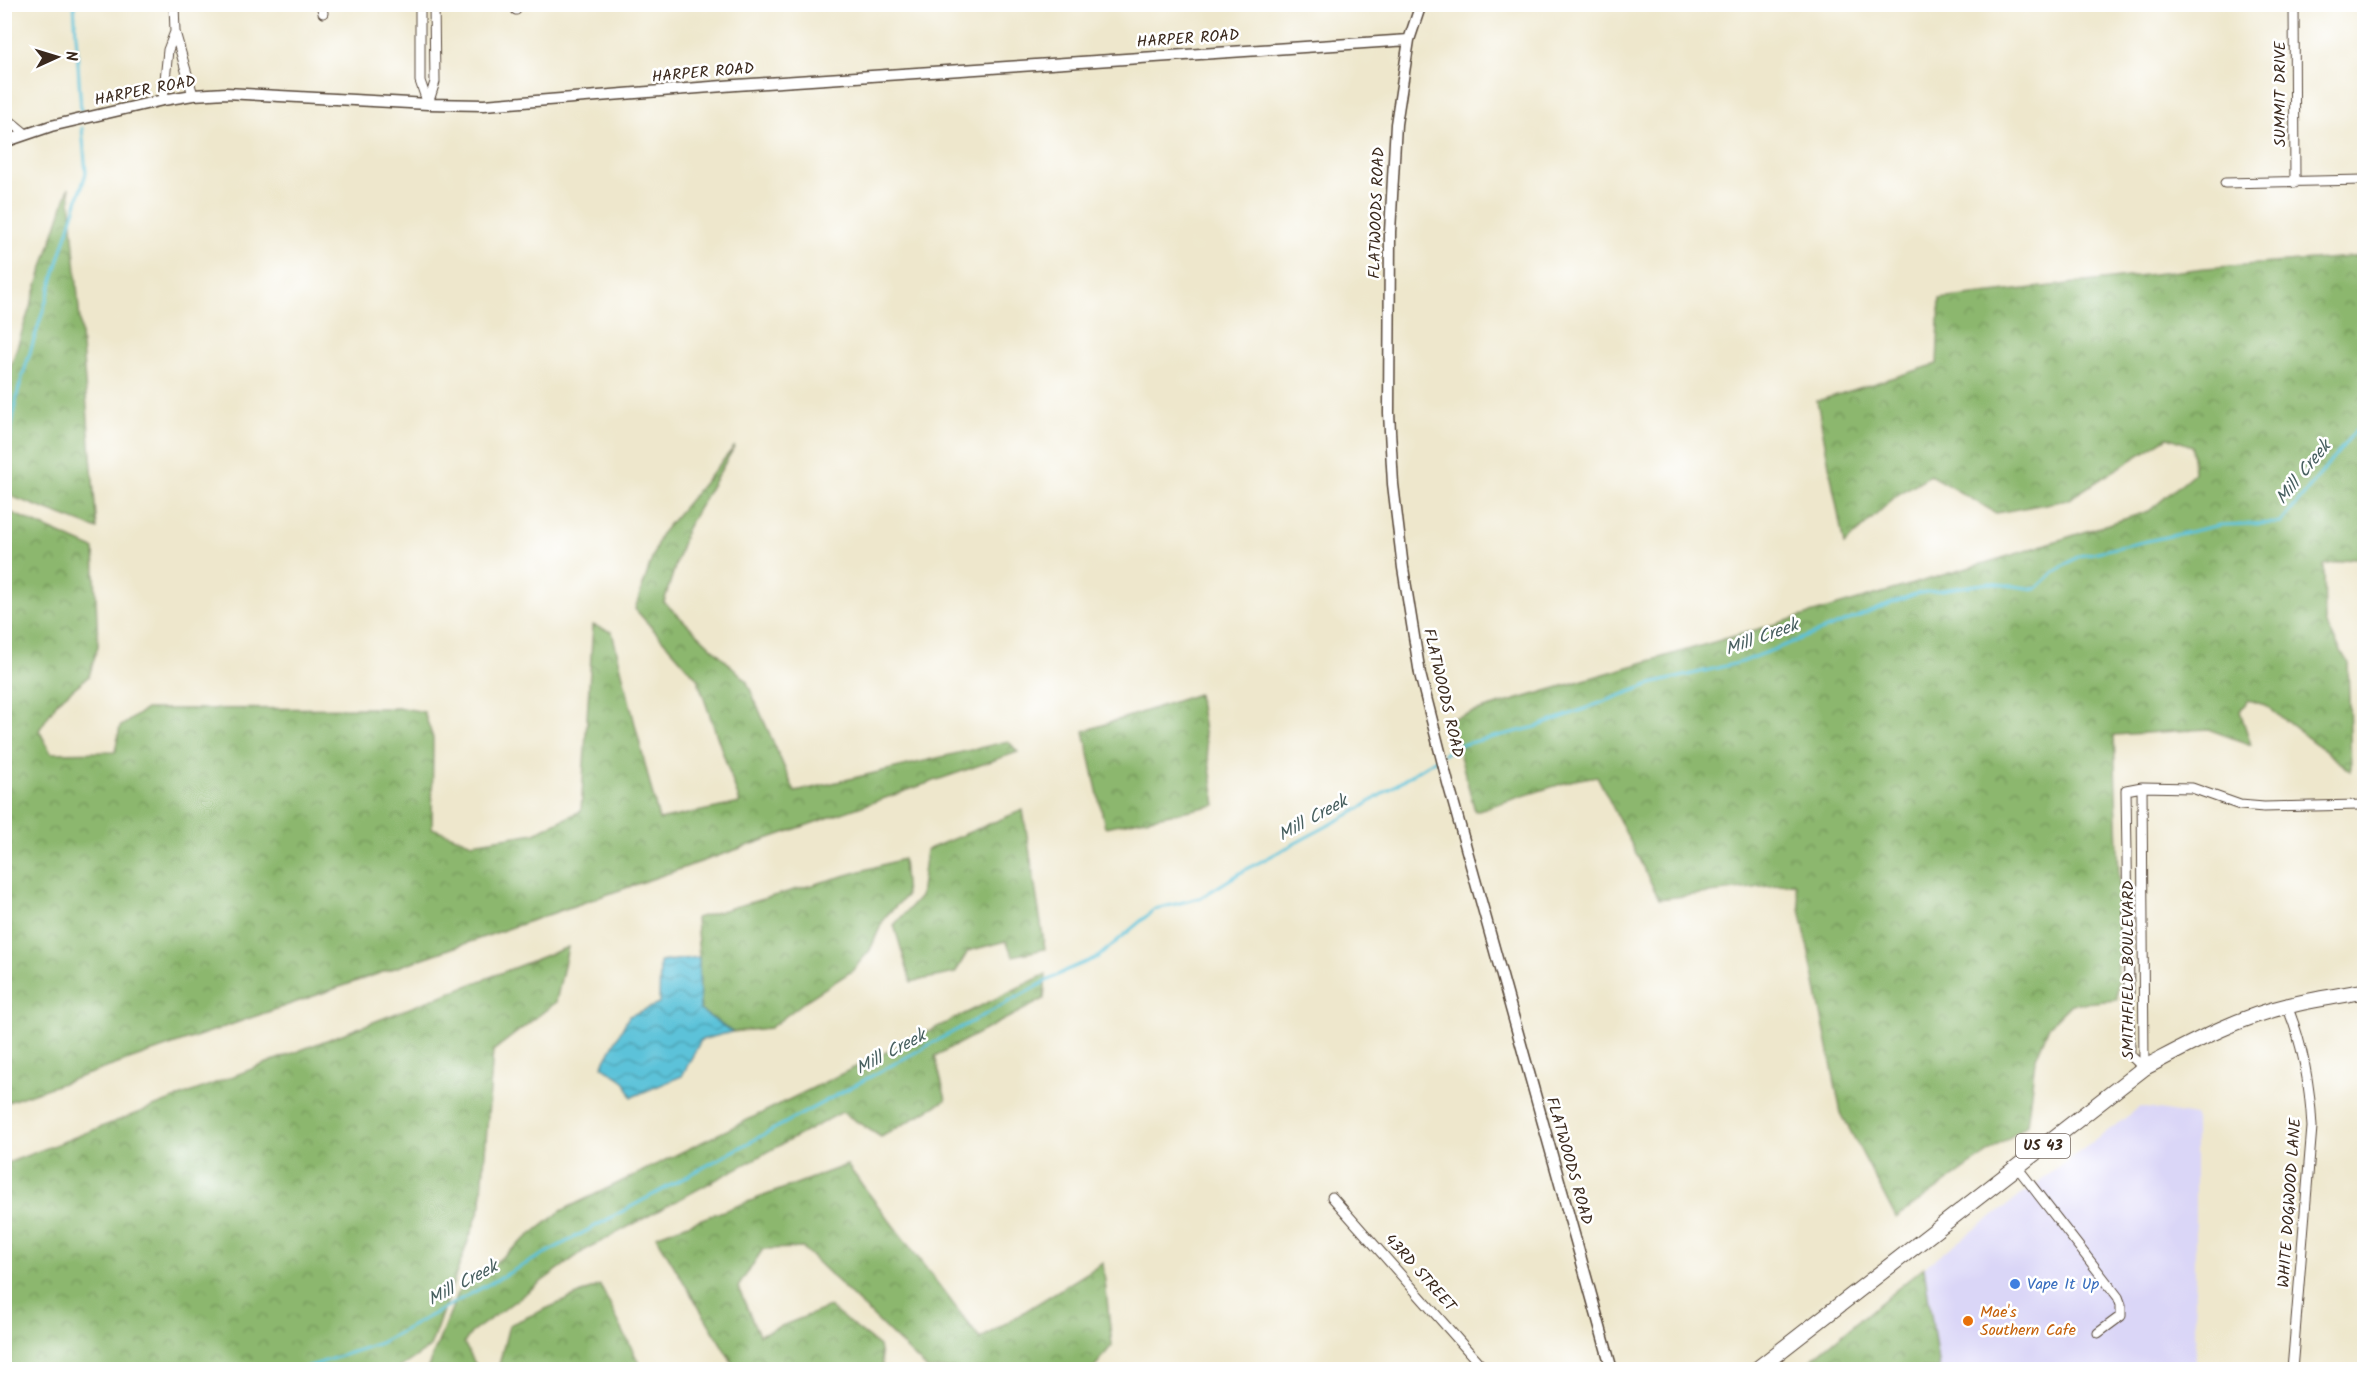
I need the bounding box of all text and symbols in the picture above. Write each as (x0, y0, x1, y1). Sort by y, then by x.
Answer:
street label: HARPER ROAD (1136, 23, 1240, 55)
north arrow (27, 27, 87, 87)
street label: SUMMIT DRIVE (2268, 40, 2293, 147)
text: N (58, 50, 83, 62)
street label: HARPER ROAD (651, 56, 755, 90)
street label: HARPER ROAD (92, 69, 198, 113)
street label: FLATWOODS ROAD (1362, 147, 1392, 279)
water label: Mill Creek (2269, 432, 2341, 512)
water label: Mill Creek (1721, 611, 1805, 665)
street label: FLATWOODS ROAD (1416, 626, 1470, 760)
water label: Mill Creek (1273, 787, 1355, 850)
street label: SMITHFIELD BOULEVARD (2116, 880, 2141, 1060)
water label: Mill Creek (851, 1021, 934, 1084)
street label: FLATWOODS ROAD (1539, 1094, 1599, 1228)
street label: WHITE DOGWOOD LANE (2272, 1117, 2308, 1289)
road number: US 43 (2016, 1134, 2070, 1158)
street label: 43RD STREET (1378, 1228, 1463, 1319)
water label: Mill Creek (423, 1252, 506, 1315)
place label: Vape It Up (2027, 1272, 2099, 1297)
marker: Vape It Up (2008, 1277, 2022, 1291)
place label: Mae's Southern Cafe (1980, 1300, 2076, 1343)
marker: Mae's Southern Cafe (1961, 1314, 1975, 1328)

